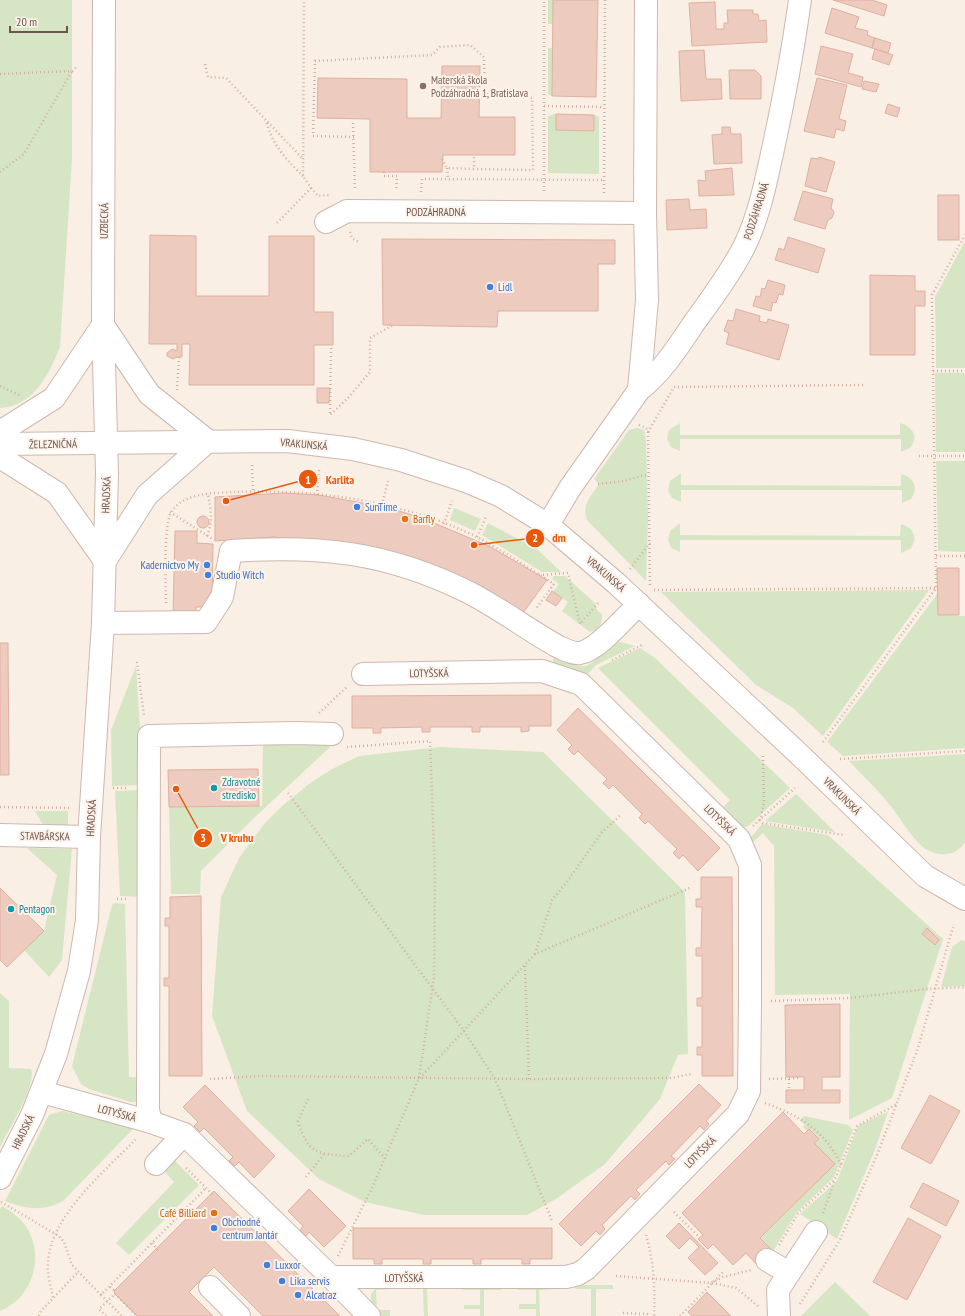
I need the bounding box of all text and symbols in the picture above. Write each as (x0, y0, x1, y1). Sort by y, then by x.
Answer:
scale bar (10, 8, 67, 34)
text: 20 m (16, 14, 37, 29)
place label: Materská škola Podzáhradná 1, Bratislava (431, 73, 528, 100)
marker: Materská škola Podzáhradná 1, Bratislava (418, 81, 428, 91)
street label: PODZÁHRADNÁ (740, 180, 772, 241)
street label: UZBECKÁ (97, 202, 111, 239)
street label: PODZÁHRADNÁ (406, 205, 466, 219)
place label: Lidl (498, 280, 513, 294)
marker: Lidl (485, 282, 495, 292)
street label: VRAKUNSKÁ (279, 435, 329, 453)
street label: ŽELEZNIČNÁ (29, 437, 78, 451)
callout: Karlita (298, 467, 362, 491)
text: 1 (305, 472, 311, 487)
text: Karlita (326, 472, 354, 487)
street label: HRADSKÁ (98, 475, 114, 514)
place label: SunTime (365, 500, 398, 514)
marker: SunTime (352, 502, 362, 512)
place label: Barfly (413, 512, 436, 526)
marker: Barfly (400, 514, 410, 524)
callout: dm (525, 526, 574, 550)
text: 2 (532, 530, 538, 545)
text: dm (552, 530, 566, 545)
street label: VRAKUNSKÁ (583, 552, 629, 595)
place label: Kaderníctvo My (141, 558, 200, 572)
marker: Kaderníctvo My (202, 560, 212, 570)
place label: Studio Witch (216, 568, 264, 582)
marker: Studio Witch (203, 570, 213, 580)
street label: LOTYŠSKÁ (409, 666, 449, 680)
street label: VRAKUNSKÁ (820, 774, 864, 818)
place label: Zdravotné stredisko (222, 775, 261, 802)
marker: Zdravotné stredisko (209, 783, 219, 793)
street label: HRADSKÁ (83, 798, 99, 837)
street label: LOTYŠSKÁ (701, 801, 739, 839)
callout: V kruhu (193, 826, 262, 850)
street label: STAVBÁRSKA (20, 829, 71, 843)
text: 3 (200, 830, 206, 845)
text: V kruhu (220, 830, 253, 845)
place label: Pentagon (19, 902, 55, 916)
marker: Pentagon (6, 904, 16, 914)
street label: LOTYŠSKÁ (96, 1101, 138, 1125)
street label: HRADSKÁ (9, 1112, 38, 1152)
street label: LOTYŠSKÁ (681, 1133, 719, 1171)
place label: Café Billiard (160, 1206, 206, 1220)
marker: Café Billiard (209, 1208, 219, 1218)
place label: Obchodné centrum Jantár (222, 1215, 278, 1242)
marker: Obchodné centrum Jantár (209, 1223, 219, 1233)
place label: Luxxor (275, 1258, 301, 1272)
marker: Luxxor (262, 1260, 272, 1270)
street label: LOTYŠSKÁ (384, 1271, 424, 1285)
place label: Lika servis (290, 1274, 330, 1288)
marker: Lika servis (277, 1276, 287, 1286)
place label: Alcatraz (306, 1288, 337, 1302)
marker: Alcatraz (293, 1290, 303, 1300)

